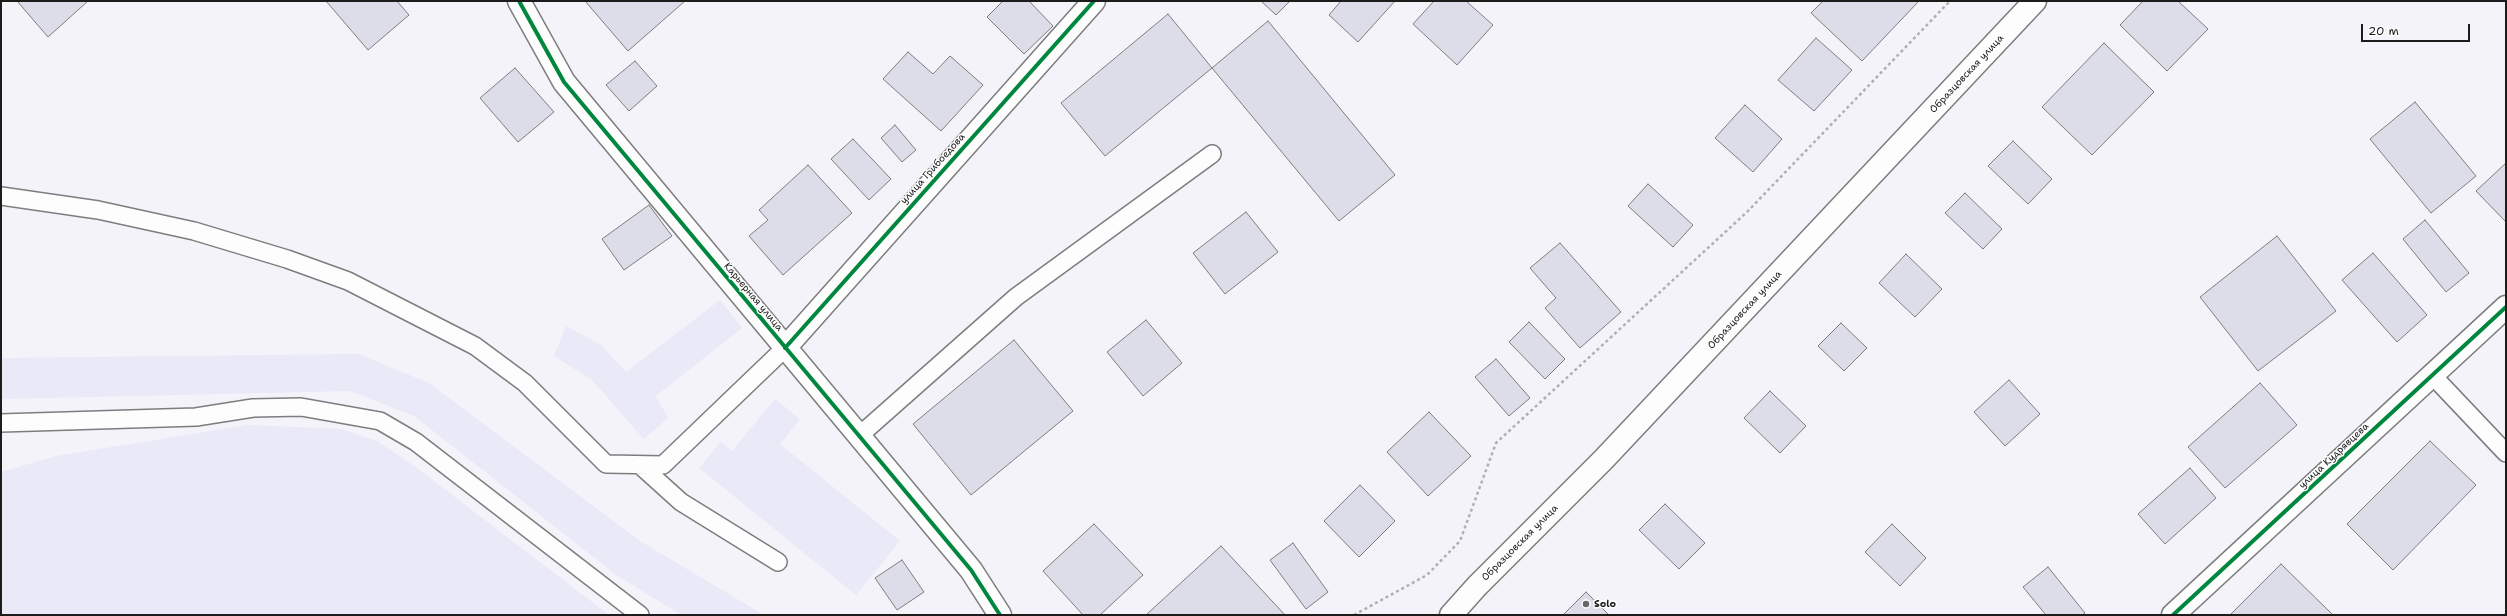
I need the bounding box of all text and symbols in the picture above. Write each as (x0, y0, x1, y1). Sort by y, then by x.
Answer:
scale bar (2363, 16, 2472, 42)
text: 20 m (2368, 23, 2399, 39)
street label: Образцовская улица (1927, 32, 2007, 116)
street label: улица Грибоедова (898, 131, 968, 207)
street label: Карьерная улица (721, 260, 785, 334)
street label: Образцовская улица (1705, 268, 1785, 352)
street label: улица Кудрявцева (2297, 420, 2371, 492)
street label: Образцовская улица (1479, 502, 1561, 584)
place label: Solo (1594, 598, 1616, 610)
marker: Solo (1581, 599, 1591, 609)

